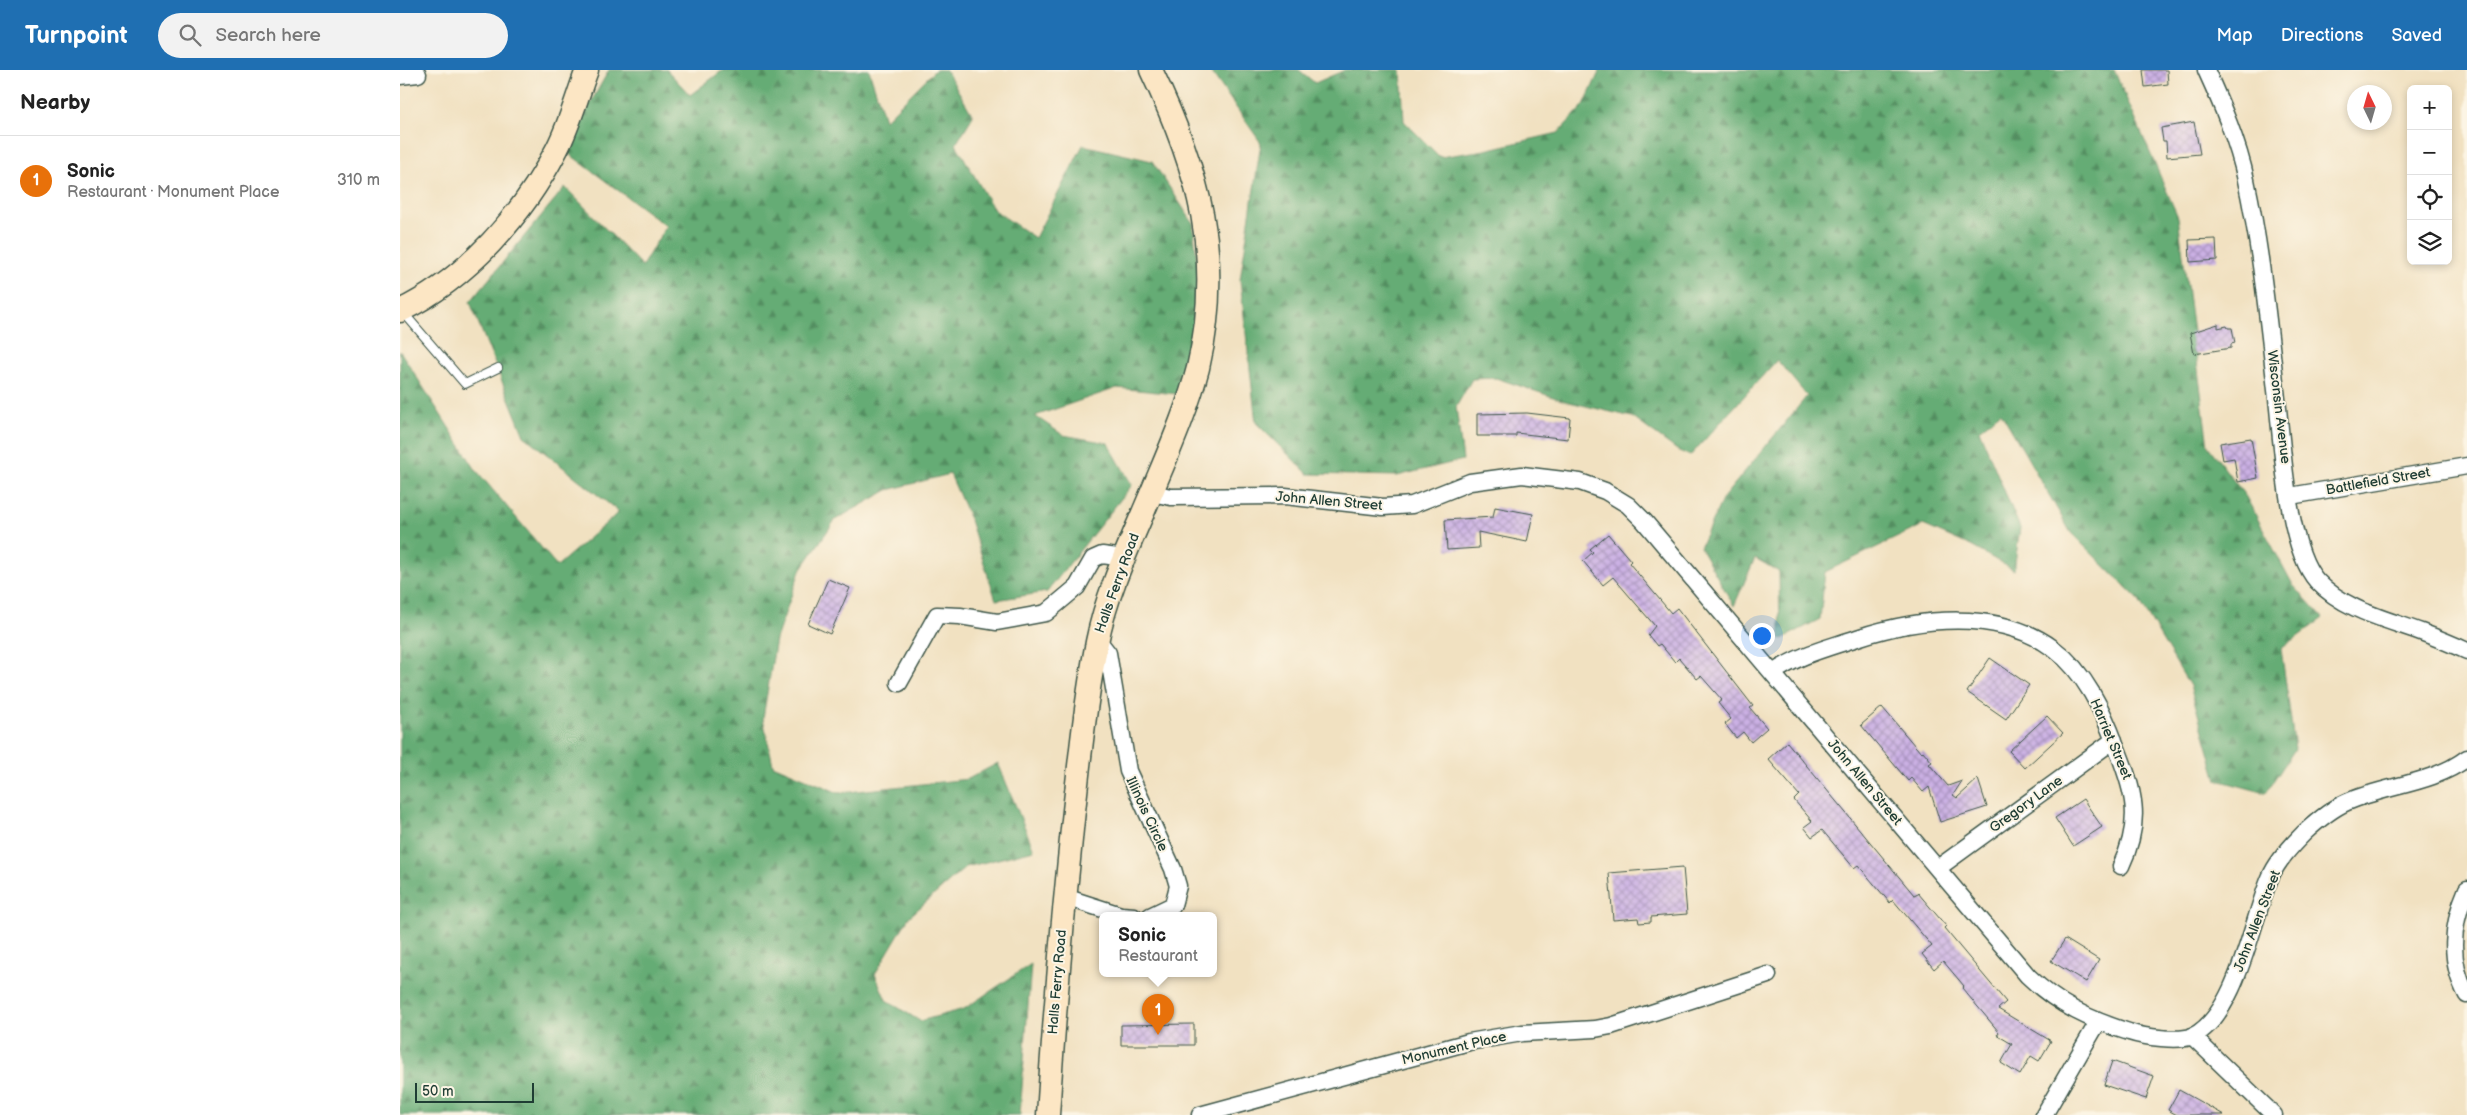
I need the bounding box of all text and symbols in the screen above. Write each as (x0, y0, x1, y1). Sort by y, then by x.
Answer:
search box (158, 13, 508, 58)
text: Turnpoint (25, 21, 128, 50)
icon: search (176, 21, 204, 49)
text: Search here (216, 24, 321, 47)
text: Map (2217, 25, 2253, 46)
text: Directions (2281, 25, 2363, 46)
text: Saved (2391, 25, 2442, 46)
north arrow (2347, 85, 2392, 130)
map controls (2407, 85, 2452, 265)
button: + (2407, 85, 2452, 130)
text: Nearby (20, 90, 90, 115)
button: − (2407, 130, 2452, 175)
text: Sonic (67, 160, 115, 183)
text: 1 (33, 171, 39, 190)
text: 310 m (337, 171, 380, 190)
button: locate (2407, 175, 2452, 220)
text: Restaurant · Monument Place (67, 183, 279, 202)
button: layers (2407, 220, 2452, 265)
street label: Wisconsin Avenue (2264, 349, 2294, 465)
street label: Battlefield Street (2325, 463, 2432, 499)
street label: John Allen Street (1275, 488, 1384, 514)
street label: Halls Ferry Road (1091, 531, 1143, 635)
your location (1749, 623, 1775, 649)
street label: Harriet Street (2086, 696, 2136, 783)
street label: John Allen Street (1824, 735, 1906, 829)
street label: Gregory Lane (1986, 772, 2066, 836)
street label: Illinois Circle (1122, 774, 1172, 854)
street label: John Allen Street (2230, 867, 2284, 974)
popup (1099, 912, 1217, 977)
text: Sonic (1118, 924, 1166, 947)
street label: Halls Ferry Road (1044, 929, 1070, 1035)
text: Restaurant (1118, 947, 1198, 966)
pin: 1 (1142, 994, 1174, 1035)
street label: Monument Place (1400, 1028, 1508, 1068)
scale bar (415, 1080, 534, 1103)
text: 50 m (422, 1083, 454, 1100)

